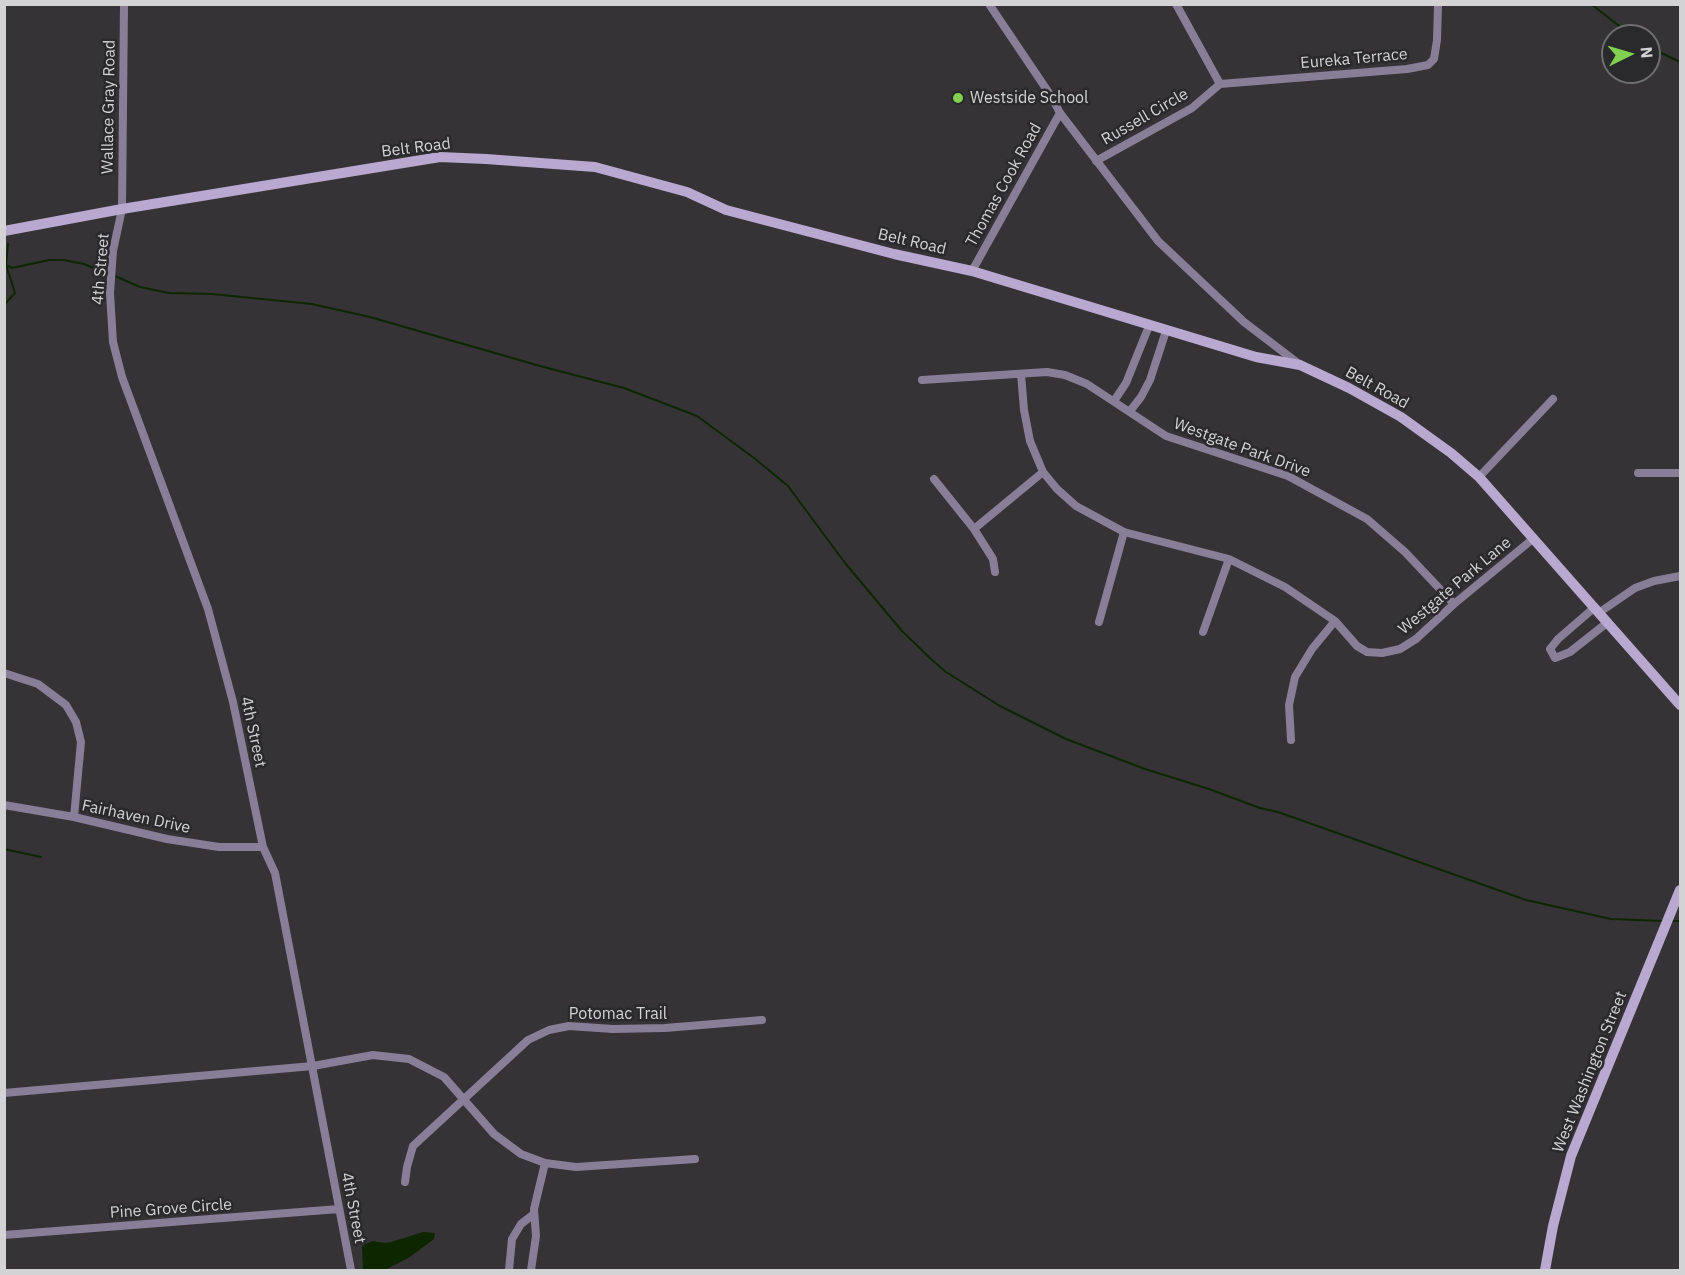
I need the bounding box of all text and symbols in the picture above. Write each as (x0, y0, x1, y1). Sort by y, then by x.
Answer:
north arrow (1601, 24, 1661, 84)
street label: Wallace Gray Road (98, 40, 120, 174)
street label: Eureka Terrace (1300, 45, 1408, 73)
text: N (1636, 46, 1657, 59)
street label: Russell Circle (1098, 84, 1192, 150)
place label: Westside School (970, 88, 1088, 108)
marker: Westside School (951, 91, 965, 105)
street label: Thomas Cook Road (962, 120, 1046, 250)
street label: Belt Road (380, 134, 452, 162)
street label: Belt Road (876, 225, 948, 259)
street label: 4th Street (88, 232, 114, 306)
street label: Belt Road (1342, 363, 1412, 413)
street label: Westgate Park Drive (1171, 414, 1313, 482)
street label: Westgate Park Lane (1395, 533, 1515, 639)
street label: 4th Street (236, 695, 270, 769)
street label: Fairhaven Drive (80, 796, 192, 838)
street label: West Washington Street (1549, 989, 1631, 1155)
street label: Potomac Trail (569, 1004, 667, 1024)
street label: 4th Street (337, 1171, 369, 1245)
street label: Pine Grove Circle (109, 1195, 233, 1223)

